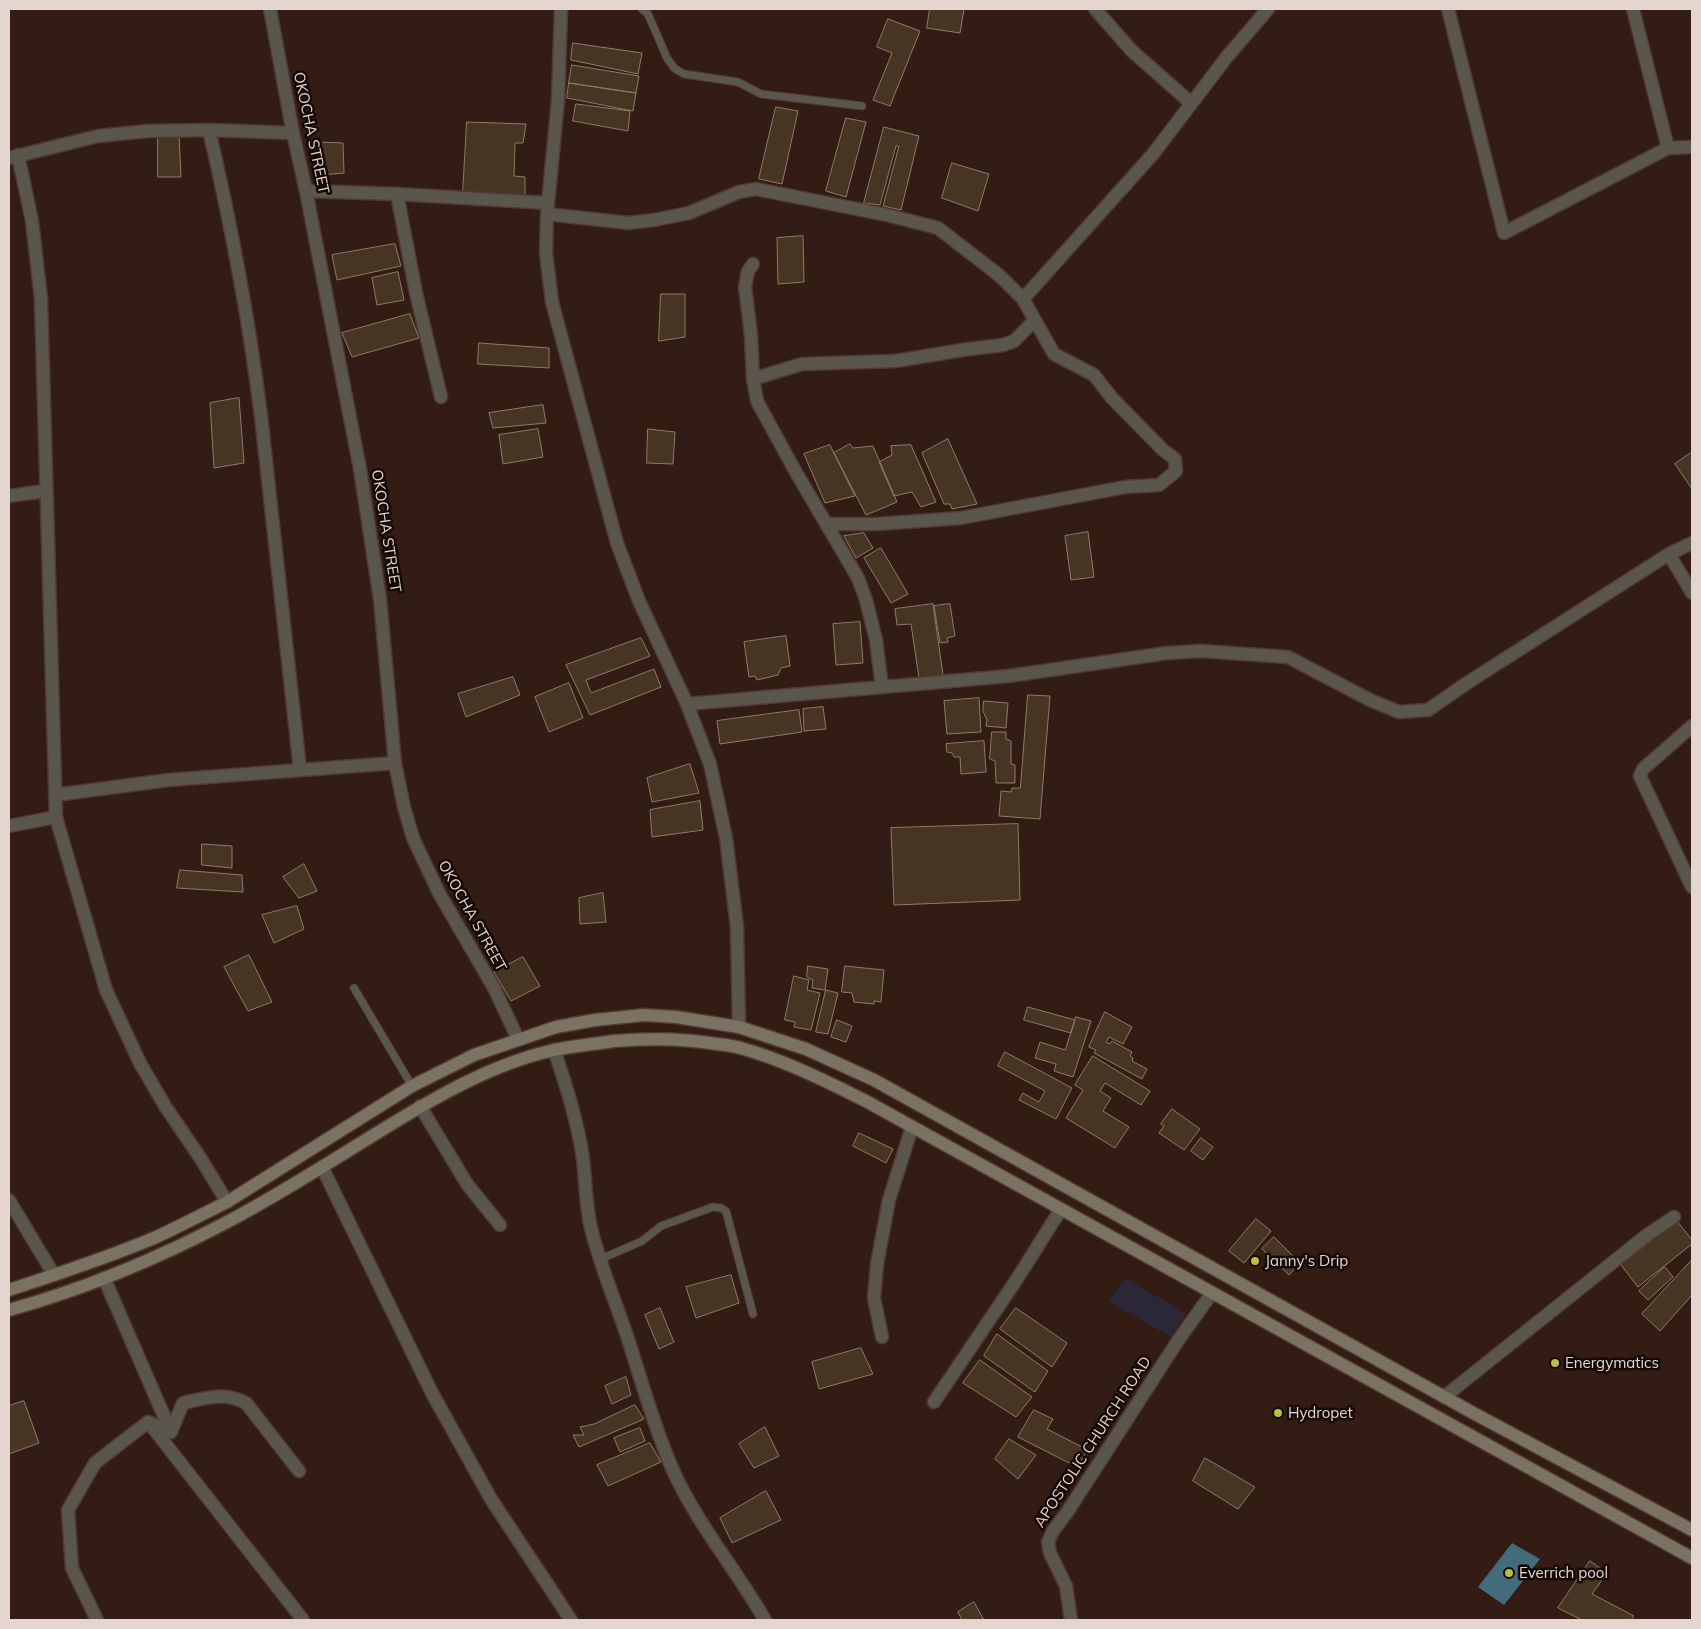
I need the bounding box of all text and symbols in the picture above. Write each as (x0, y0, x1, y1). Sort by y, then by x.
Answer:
street label: OKOCHA STREET (289, 70, 333, 196)
street label: OKOCHA STREET (367, 468, 405, 594)
street label: OKOCHA STREET (434, 857, 510, 975)
place label: Janny's Drip (1265, 1252, 1348, 1270)
marker: Janny's Drip (1249, 1255, 1261, 1267)
street label: APOSTOLIC CHURCH ROAD (1031, 1353, 1155, 1531)
place label: Energymatics (1565, 1354, 1659, 1372)
marker: Energymatics (1549, 1357, 1561, 1369)
place label: Hydropet (1288, 1404, 1353, 1422)
marker: Hydropet (1272, 1407, 1284, 1419)
place label: Everrich pool (1519, 1564, 1608, 1582)
marker: Everrich pool (1503, 1567, 1515, 1579)

